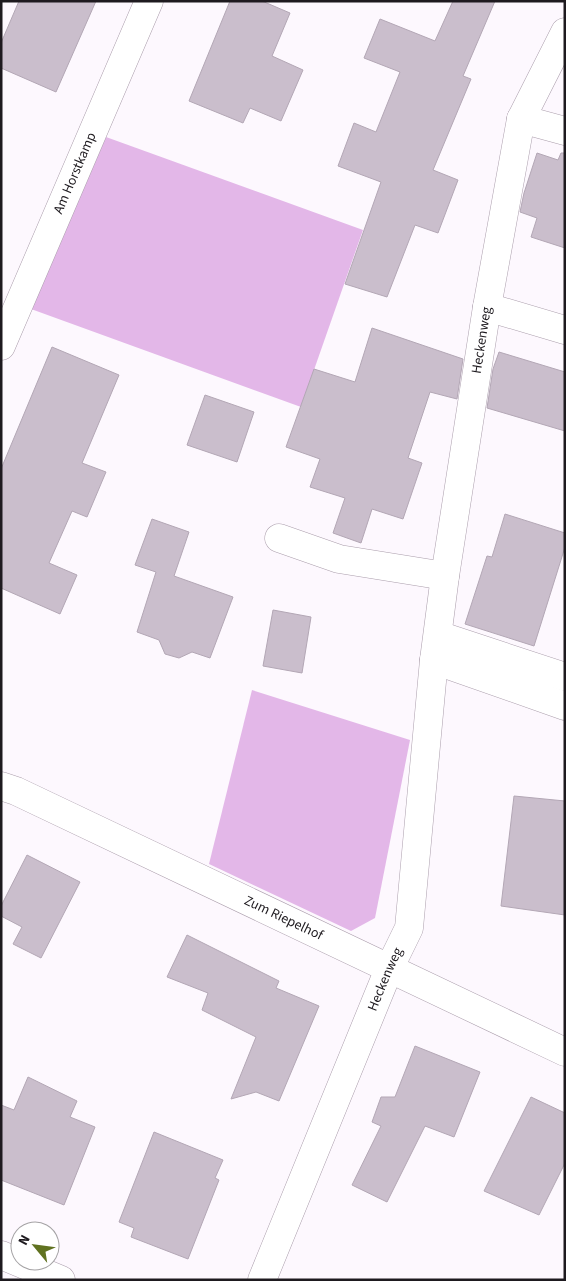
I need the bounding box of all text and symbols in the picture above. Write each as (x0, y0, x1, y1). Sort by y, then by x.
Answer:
street label: Am Horstkamp (49, 129, 102, 217)
street label: Heckenweg (467, 305, 497, 375)
street label: Zum Riepelhof (241, 891, 327, 946)
street label: Heckenweg (363, 944, 408, 1014)
north arrow (10, 1221, 60, 1271)
text: N (14, 1231, 36, 1249)

